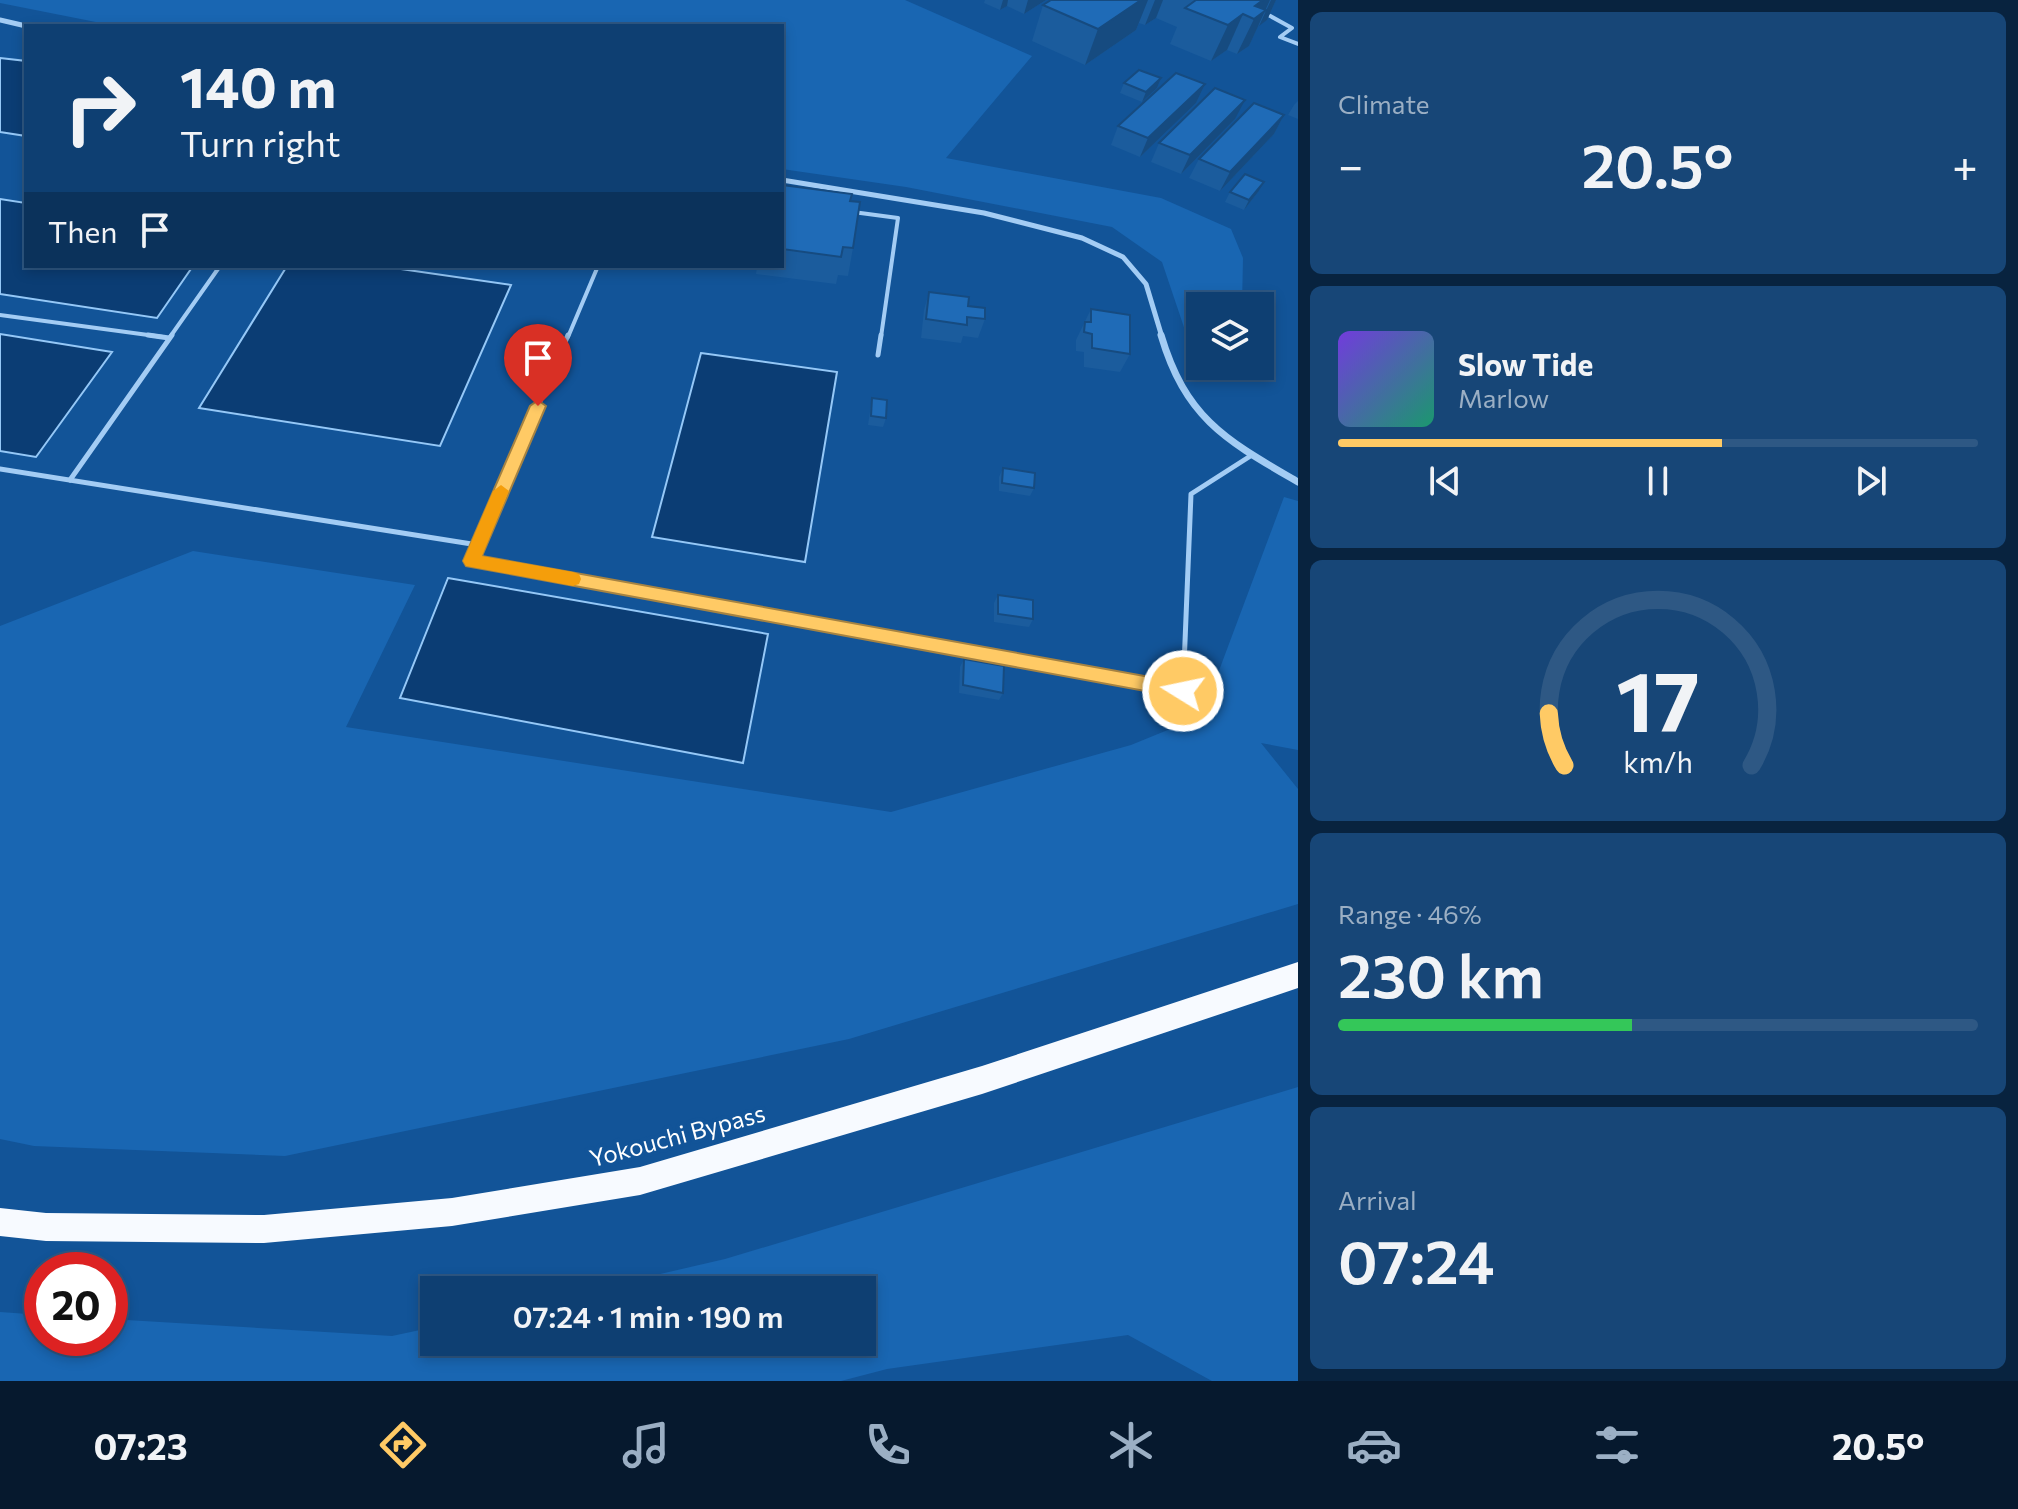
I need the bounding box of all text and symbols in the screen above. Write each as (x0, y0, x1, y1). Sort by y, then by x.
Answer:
text: 140 m (180, 51, 336, 120)
icon: right (48, 56, 152, 160)
text: Climate (1338, 88, 1430, 119)
text: Turn right (180, 120, 341, 164)
text: 20.5° (1582, 127, 1734, 200)
text: − (1338, 137, 1363, 191)
text: + (1952, 137, 1978, 191)
icon: arrive (133, 208, 177, 252)
text: Then (48, 212, 117, 249)
map controls (1186, 292, 1274, 380)
button: layers (1186, 292, 1274, 380)
pin (504, 324, 572, 406)
icon: arrive (516, 336, 560, 380)
text: Slow Tide (1458, 345, 1593, 382)
text: Marlow (1458, 382, 1549, 413)
icon: previous (1423, 459, 1467, 503)
icon: pause (1636, 459, 1680, 503)
icon: next (1849, 459, 1893, 503)
text: 17 (1616, 647, 1700, 749)
position arrow (1141, 649, 1225, 733)
text: km/h (1623, 745, 1693, 780)
text: Range · 46% (1338, 898, 1482, 929)
text: 230 km (1338, 937, 1544, 1010)
street label: Yokouchi Bypass (586, 1098, 768, 1172)
text: Arrival (1338, 1184, 1417, 1215)
text: 07:24 (1338, 1223, 1495, 1296)
speed limit sign: 20 (24, 1252, 128, 1356)
text: 07:24 · 1 min · 190 m (513, 1297, 783, 1334)
icon: directions (375, 1417, 431, 1473)
icon: music (618, 1417, 674, 1473)
icon: phone (860, 1417, 916, 1473)
icon: climate (1103, 1417, 1159, 1473)
icon: car (1346, 1417, 1402, 1473)
icon: filters (1589, 1417, 1645, 1473)
text: 07:23 (93, 1423, 188, 1467)
text: 20.5° (1832, 1423, 1924, 1467)

